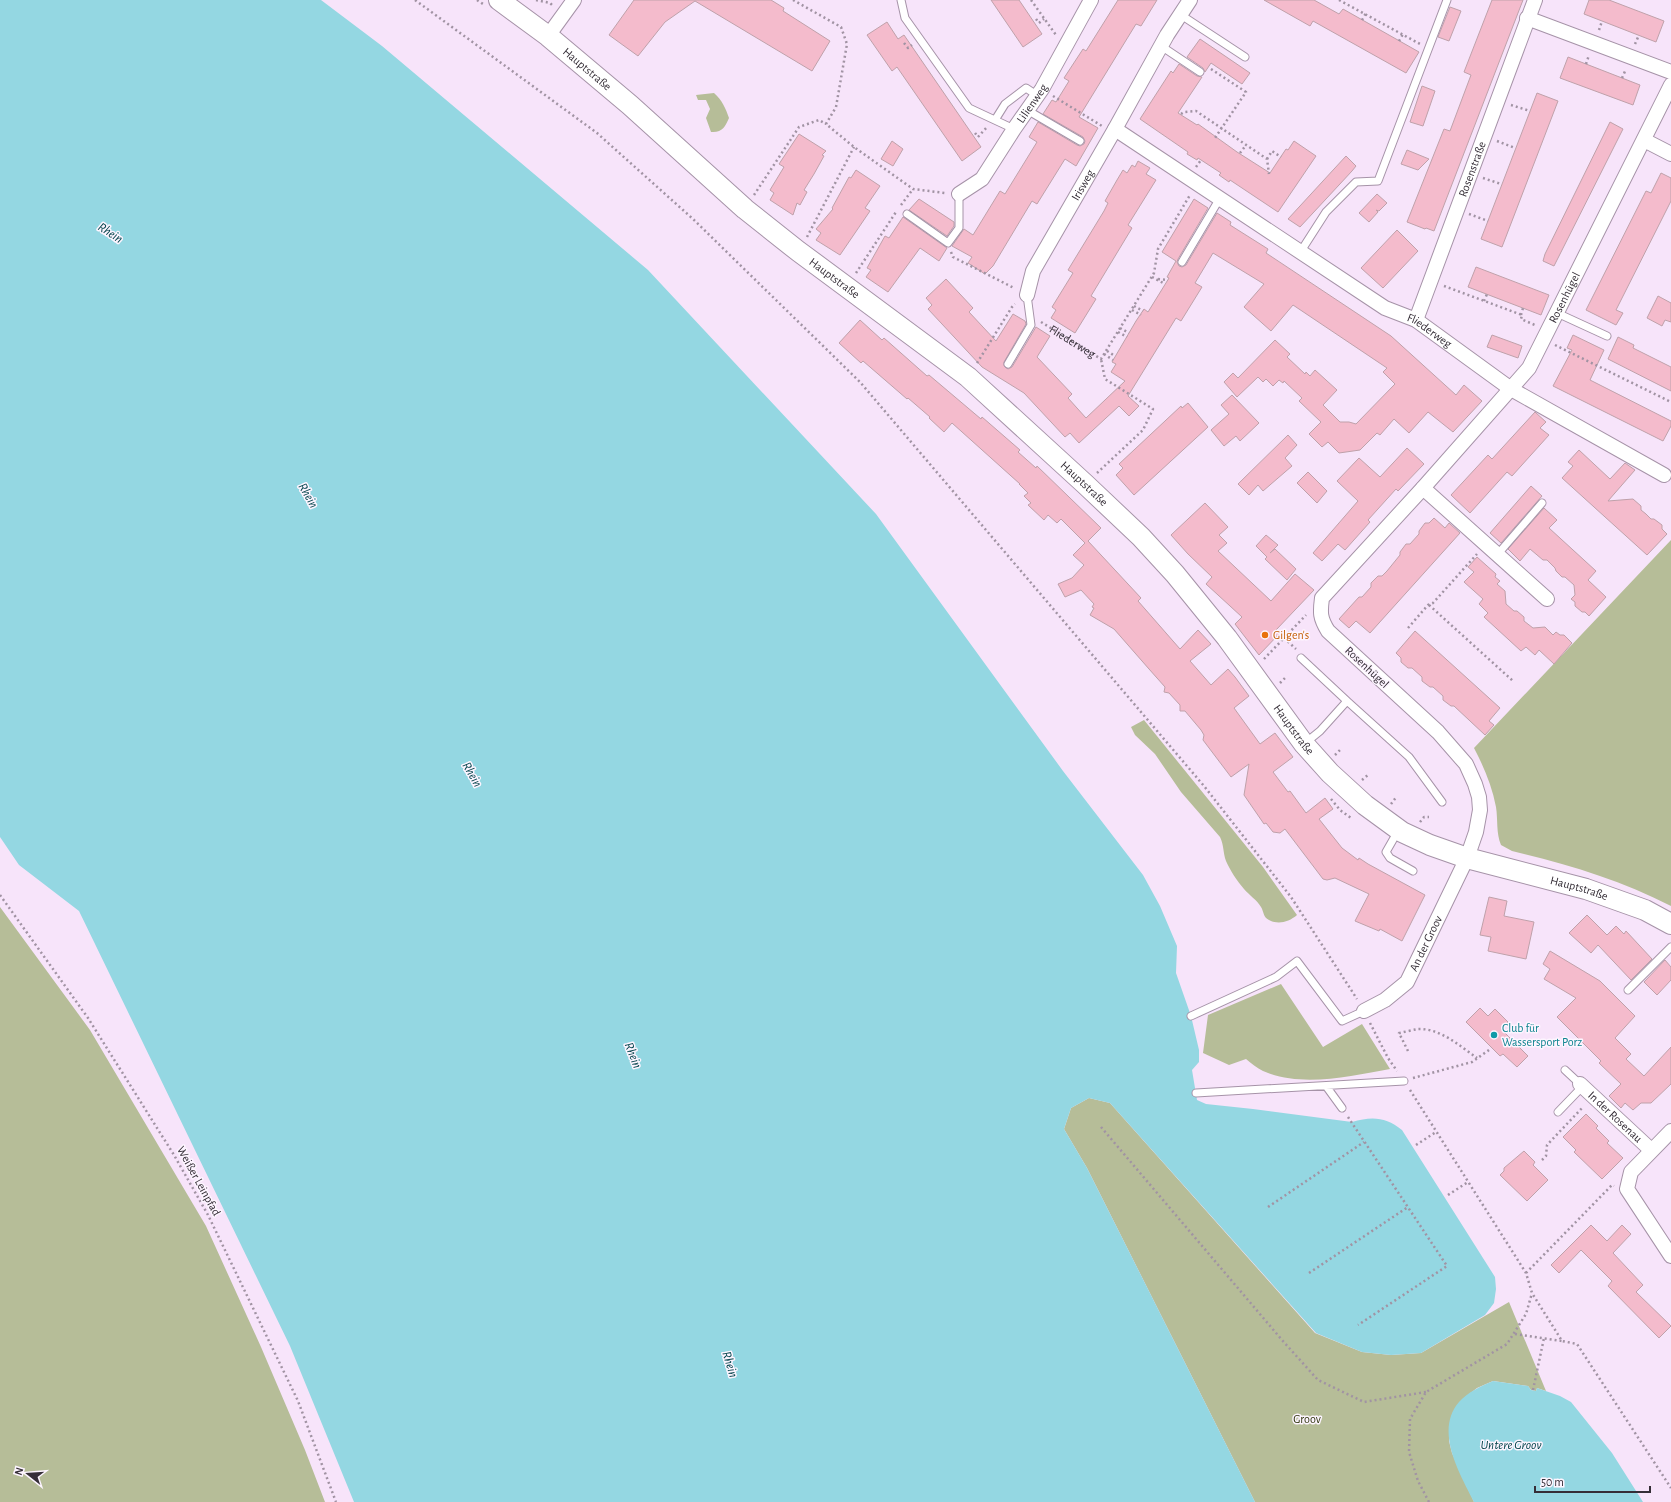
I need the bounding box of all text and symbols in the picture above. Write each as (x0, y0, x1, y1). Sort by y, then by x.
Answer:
street label: Hauptstraße (561, 45, 614, 93)
street label: Lilienweg (1014, 82, 1050, 125)
street label: Rosenstraße (1456, 140, 1488, 198)
street label: Irisweg (1069, 167, 1096, 203)
water label: Rhein (95, 221, 125, 246)
street label: Hauptstraße (807, 256, 862, 301)
street label: Rosenhügel (1547, 270, 1582, 325)
street label: Fliederweg (1405, 311, 1454, 350)
street label: Fliederweg (1047, 323, 1098, 360)
street label: Hauptstraße (1058, 459, 1110, 508)
water label: Rhein (295, 481, 320, 511)
place label: Gilgen's (1273, 629, 1309, 641)
marker: Gilgen's (1260, 630, 1270, 640)
street label: Rosenhügel (1343, 644, 1391, 690)
street label: Hauptstraße (1271, 702, 1317, 757)
water label: Rhein (459, 760, 484, 790)
street label: Hauptstraße (1549, 874, 1610, 902)
street label: An der Groov (1407, 914, 1444, 973)
place label: Club für Wassersport Porz (1502, 1022, 1582, 1048)
marker: Club für Wassersport Porz (1489, 1030, 1499, 1040)
water label: Rhein (622, 1041, 643, 1070)
street label: In der Rosenau (1586, 1089, 1644, 1145)
street label: Weißer Leinpfad (175, 1144, 223, 1218)
water label: Rhein (719, 1350, 740, 1379)
park label: Groov (1293, 1413, 1321, 1425)
water label: Untere Groov (1481, 1439, 1542, 1452)
north arrow (8, 1454, 48, 1494)
text: N (13, 1466, 25, 1476)
scale bar (1535, 1468, 1650, 1494)
text: 50 m (1541, 1476, 1564, 1488)

